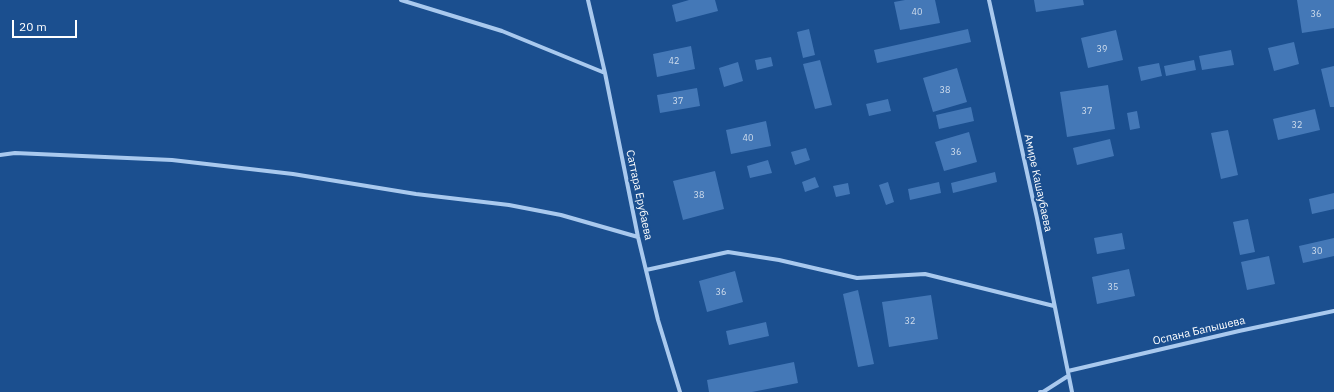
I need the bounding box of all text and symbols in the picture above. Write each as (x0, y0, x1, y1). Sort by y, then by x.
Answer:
house number: 40 (912, 7, 922, 17)
house number: 36 (1311, 9, 1321, 19)
scale bar (14, 12, 79, 38)
text: 20 m (19, 19, 47, 34)
house number: 39 (1097, 44, 1107, 54)
house number: 42 (669, 56, 679, 66)
house number: 38 (940, 85, 950, 95)
house number: 37 (673, 96, 683, 106)
house number: 37 (1082, 106, 1092, 116)
house number: 32 (1292, 120, 1302, 130)
house number: 40 (743, 133, 753, 143)
street label: Амире Кашаубаева (1021, 133, 1055, 233)
house number: 36 (951, 147, 961, 157)
street label: Саттара Ерубаева (623, 149, 655, 241)
house number: 38 (694, 190, 704, 200)
house number: 30 (1312, 246, 1322, 256)
house number: 35 (1108, 282, 1118, 292)
house number: 36 (716, 287, 726, 297)
street label: Оспана Бапышева (1152, 314, 1246, 348)
house number: 32 (905, 316, 915, 326)

